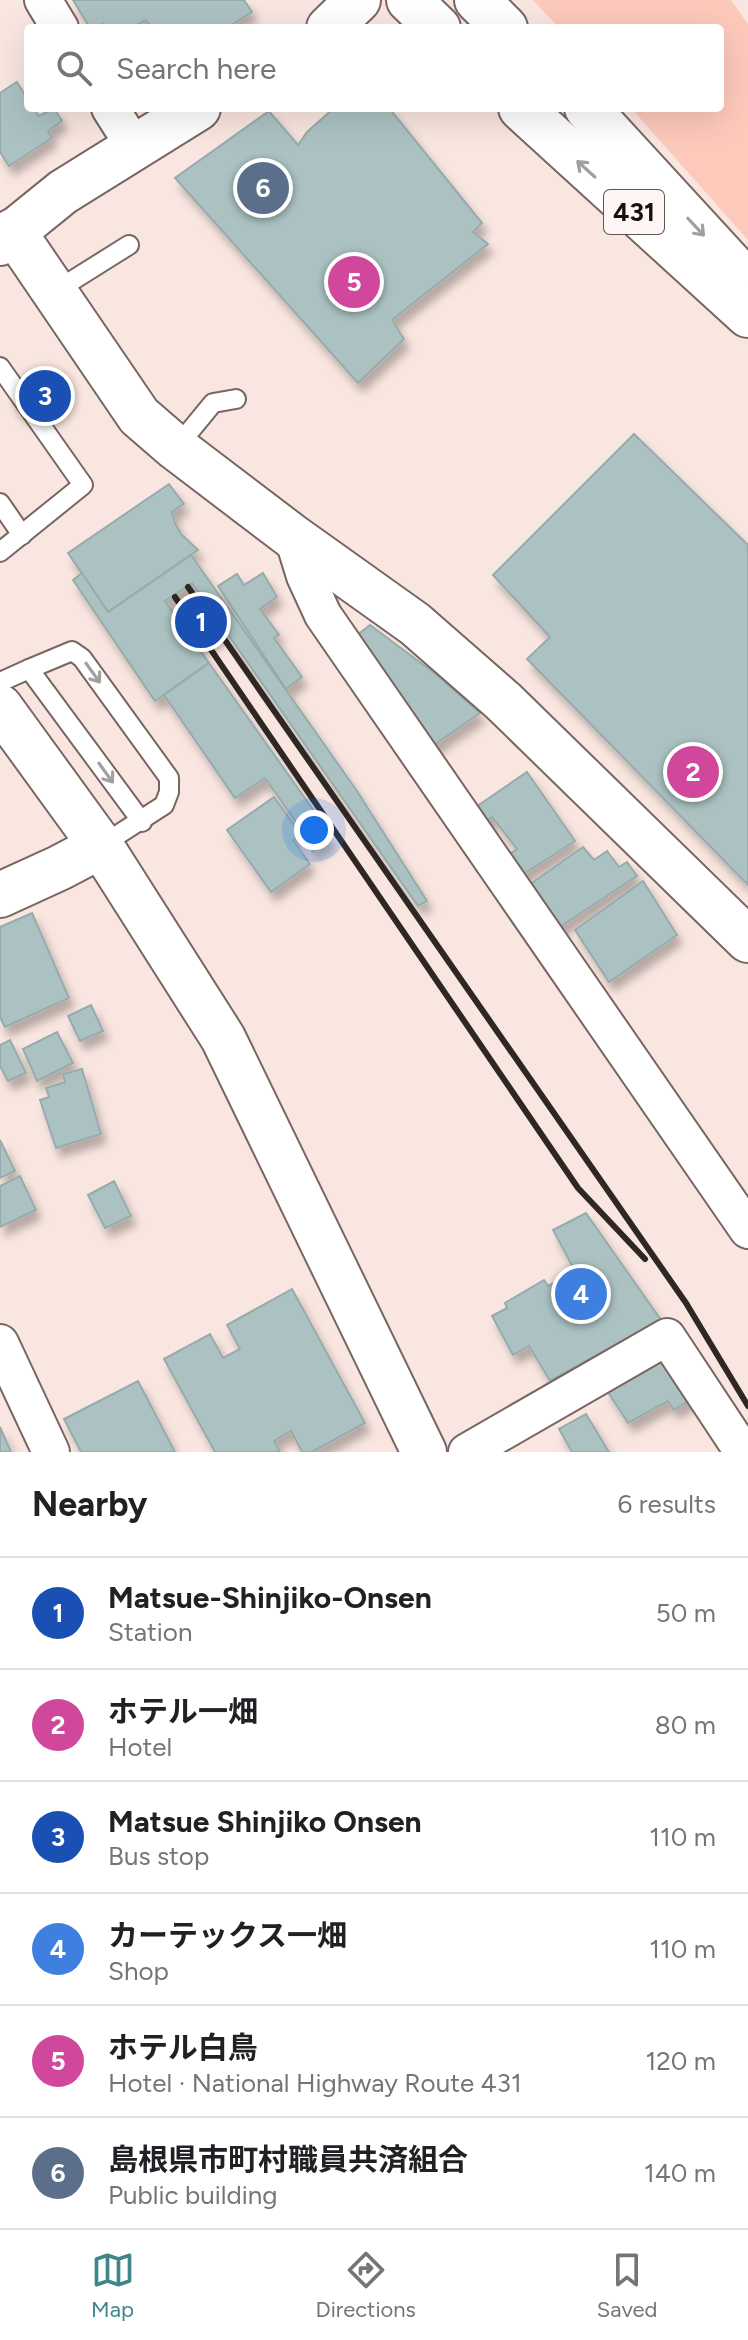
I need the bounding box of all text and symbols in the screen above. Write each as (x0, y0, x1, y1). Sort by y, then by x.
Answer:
search box (24, 24, 724, 112)
icon: search (52, 46, 96, 90)
text: Search here (116, 50, 276, 87)
pin: 6 (237, 158, 289, 218)
one-way arrow (576, 160, 597, 179)
road number: 431 (604, 190, 664, 234)
one-way arrow (687, 217, 706, 237)
pin: 5 (328, 252, 380, 312)
pin: 3 (19, 366, 71, 426)
pin: 1 (175, 592, 227, 652)
one-way arrow (85, 662, 101, 684)
pin: 2 (667, 742, 719, 802)
one-way arrow (98, 762, 114, 784)
your location (294, 810, 334, 850)
pin: 4 (555, 1264, 607, 1324)
text: Nearby (32, 1484, 147, 1525)
text: 6 results (618, 1488, 716, 1520)
text: Matsue-Shinjiko-Onsen (108, 1579, 432, 1616)
text: 1 (53, 1597, 63, 1629)
text: 50 m (656, 1597, 716, 1629)
text: Station (108, 1616, 192, 1648)
text: ホテル一畑 (108, 1693, 258, 1730)
text: 2 (50, 1709, 66, 1741)
text: 80 m (655, 1709, 716, 1741)
text: Hotel (108, 1731, 172, 1763)
text: Matsue Shinjiko Onsen (108, 1803, 422, 1840)
text: 3 (51, 1821, 65, 1853)
text: 110 m (649, 1821, 716, 1853)
text: Bus stop (108, 1840, 209, 1872)
text: カーテックス一畑 (108, 1917, 347, 1954)
text: 4 (50, 1933, 66, 1965)
text: 110 m (649, 1933, 716, 1965)
text: Shop (108, 1955, 169, 1987)
text: ホテル白鳥 (108, 2029, 258, 2066)
text: 5 (50, 2045, 66, 2077)
text: 120 m (646, 2045, 716, 2077)
text: Hotel · National Highway Route 431 (108, 2067, 522, 2099)
text: 島根県市町村職員共済組合 (108, 2141, 468, 2178)
text: 6 (50, 2157, 66, 2189)
text: 140 m (644, 2157, 716, 2189)
text: Public building (108, 2179, 277, 2211)
tab: Map (91, 2248, 135, 2323)
tab: Directions (316, 2248, 416, 2323)
tab: Saved (597, 2248, 657, 2323)

